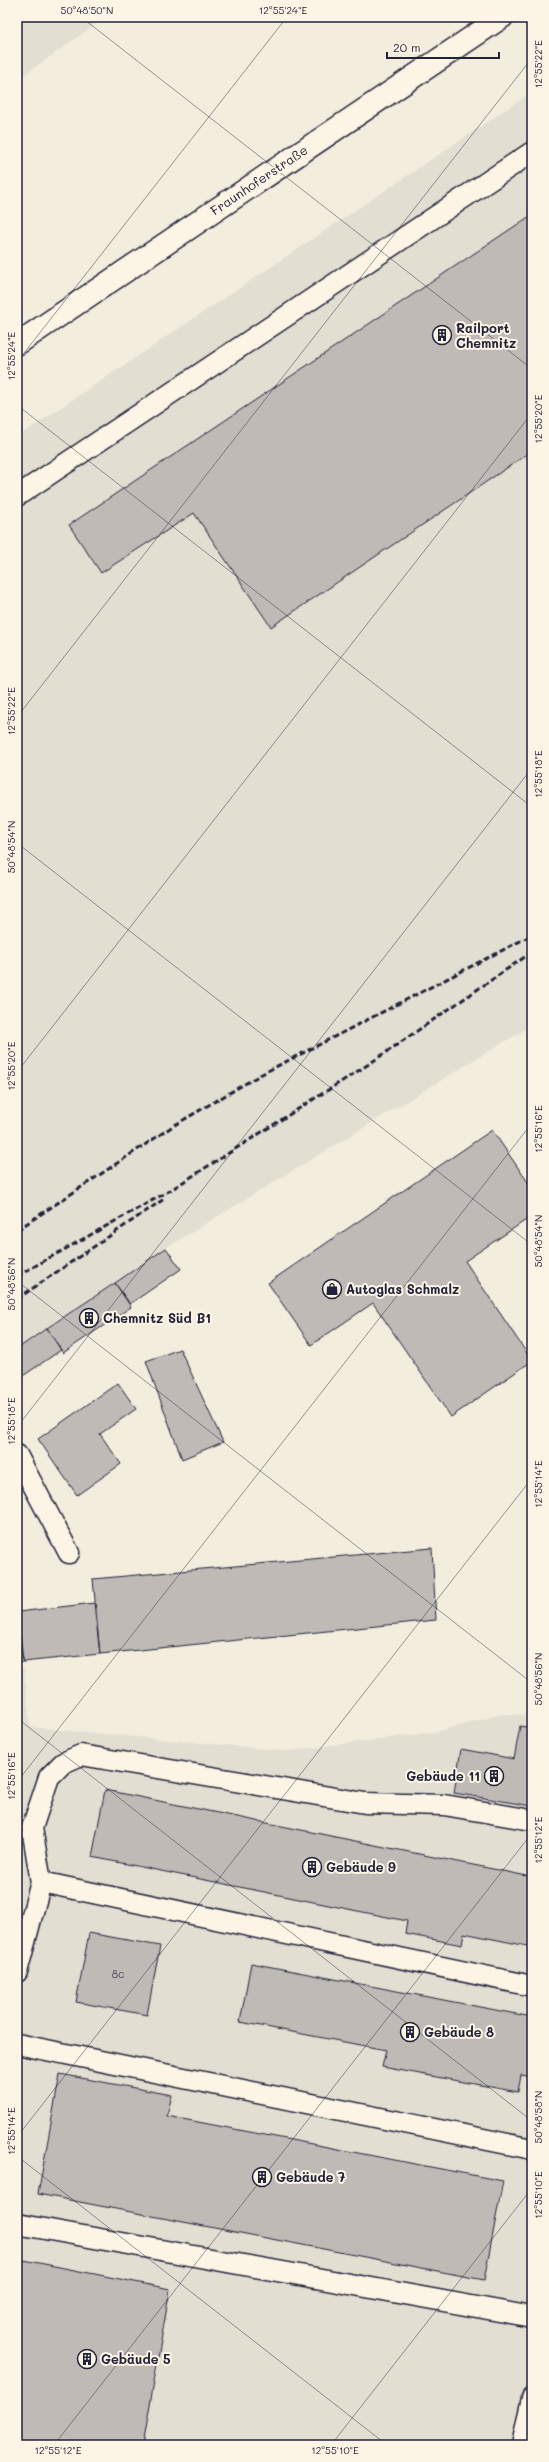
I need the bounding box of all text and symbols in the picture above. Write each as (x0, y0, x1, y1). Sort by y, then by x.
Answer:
text: 50°48'50"N (61, 3, 113, 17)
text: 12°55'24"E (259, 3, 307, 17)
scale bar (387, 34, 499, 60)
text: 20 m (393, 39, 421, 55)
text: 12°55'22"E (531, 40, 545, 88)
street label: Fraunhoferstraße (207, 141, 311, 218)
place label: Railport Chemnitz (456, 319, 516, 351)
building icon: Railport Chemnitz (431, 324, 453, 346)
text: 12°55'24"E (4, 332, 18, 380)
text: 12°55'20"E (531, 394, 545, 443)
text: 12°55'22"E (4, 687, 18, 735)
text: 12°55'18"E (531, 750, 545, 798)
text: 50°48'54"N (4, 821, 18, 873)
text: 12°55'20"E (4, 1041, 18, 1090)
text: 12°55'16"E (531, 1105, 545, 1153)
text: 50°48'54"N (531, 1215, 545, 1267)
text: 50°48'56"N (4, 1258, 18, 1310)
shop icon: Autoglas Schmalz (321, 1278, 343, 1300)
place label: Autoglas Schmalz (346, 1280, 459, 1297)
building icon: Chemnitz Süd B1 (78, 1307, 100, 1329)
place label: Chemnitz Süd B1 (103, 1309, 211, 1326)
text: 12°55'18"E (4, 1397, 18, 1445)
text: 12°55'14"E (531, 1460, 545, 1508)
text: 50°48'56"N (531, 1653, 545, 1705)
text: 12°55'16"E (4, 1752, 18, 1800)
building icon: Gebäude 11 (483, 1765, 505, 1787)
place label: Gebäude 11 (406, 1767, 480, 1784)
text: 12°55'12"E (531, 1816, 545, 1864)
building icon: Gebäude 9 (301, 1856, 323, 1878)
place label: Gebäude 9 (326, 1858, 396, 1875)
house number: 8c (111, 1966, 125, 1981)
building icon: Gebäude 8 (399, 2021, 421, 2043)
place label: Gebäude 8 (424, 2023, 494, 2040)
text: 50°48'58"N (531, 2091, 545, 2143)
text: 12°55'14"E (4, 2107, 18, 2155)
building icon: Gebäude 7 (251, 2166, 273, 2188)
place label: Gebäude 7 (276, 2168, 345, 2185)
text: 12°55'10"E (531, 2171, 545, 2219)
building icon: Gebäude 5 (76, 2348, 98, 2370)
place label: Gebäude 5 (101, 2350, 171, 2367)
text: 12°55'12"E (34, 2443, 82, 2457)
text: 12°55'10"E (311, 2443, 359, 2457)

